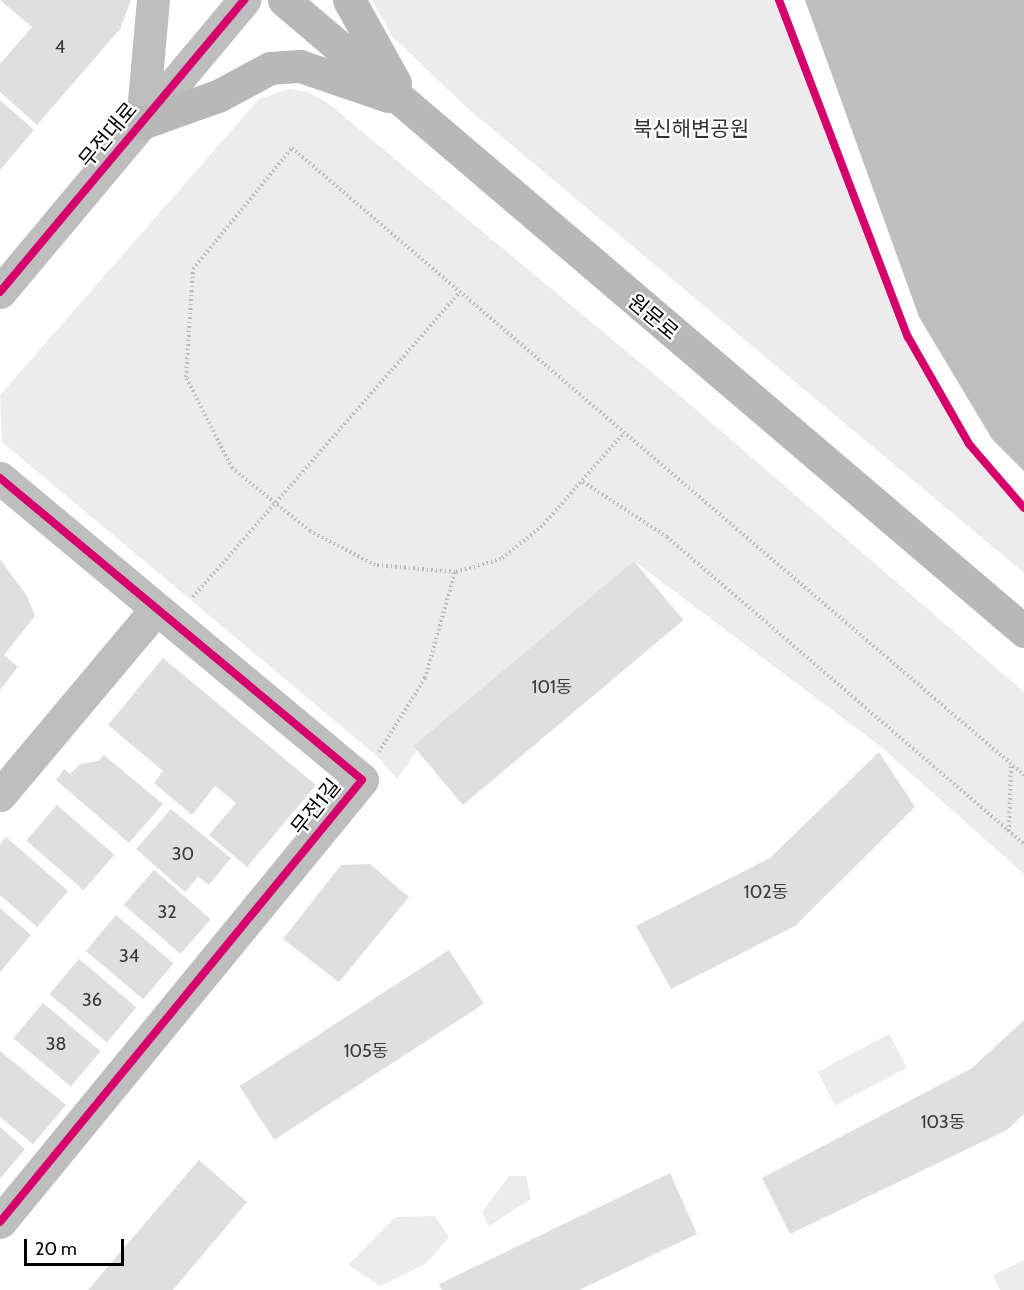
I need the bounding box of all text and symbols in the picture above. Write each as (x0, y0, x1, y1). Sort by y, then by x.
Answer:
house number: 4 (55, 36, 65, 58)
street label: 무전대로 (74, 97, 142, 173)
park label: 북신해변공원 (633, 116, 749, 142)
street label: 원문로 (623, 289, 683, 345)
house number: 101동 (532, 676, 572, 698)
street label: 무전1길 (286, 774, 346, 840)
house number: 30 (172, 843, 194, 865)
house number: 102동 (744, 881, 788, 903)
house number: 32 (157, 901, 177, 923)
house number: 34 (119, 945, 139, 967)
house number: 36 (82, 989, 102, 1011)
house number: 38 (46, 1033, 66, 1055)
house number: 105동 (344, 1040, 388, 1062)
house number: 103동 (921, 1111, 965, 1133)
scale bar (27, 1227, 128, 1265)
text: 20 m (35, 1238, 77, 1260)

